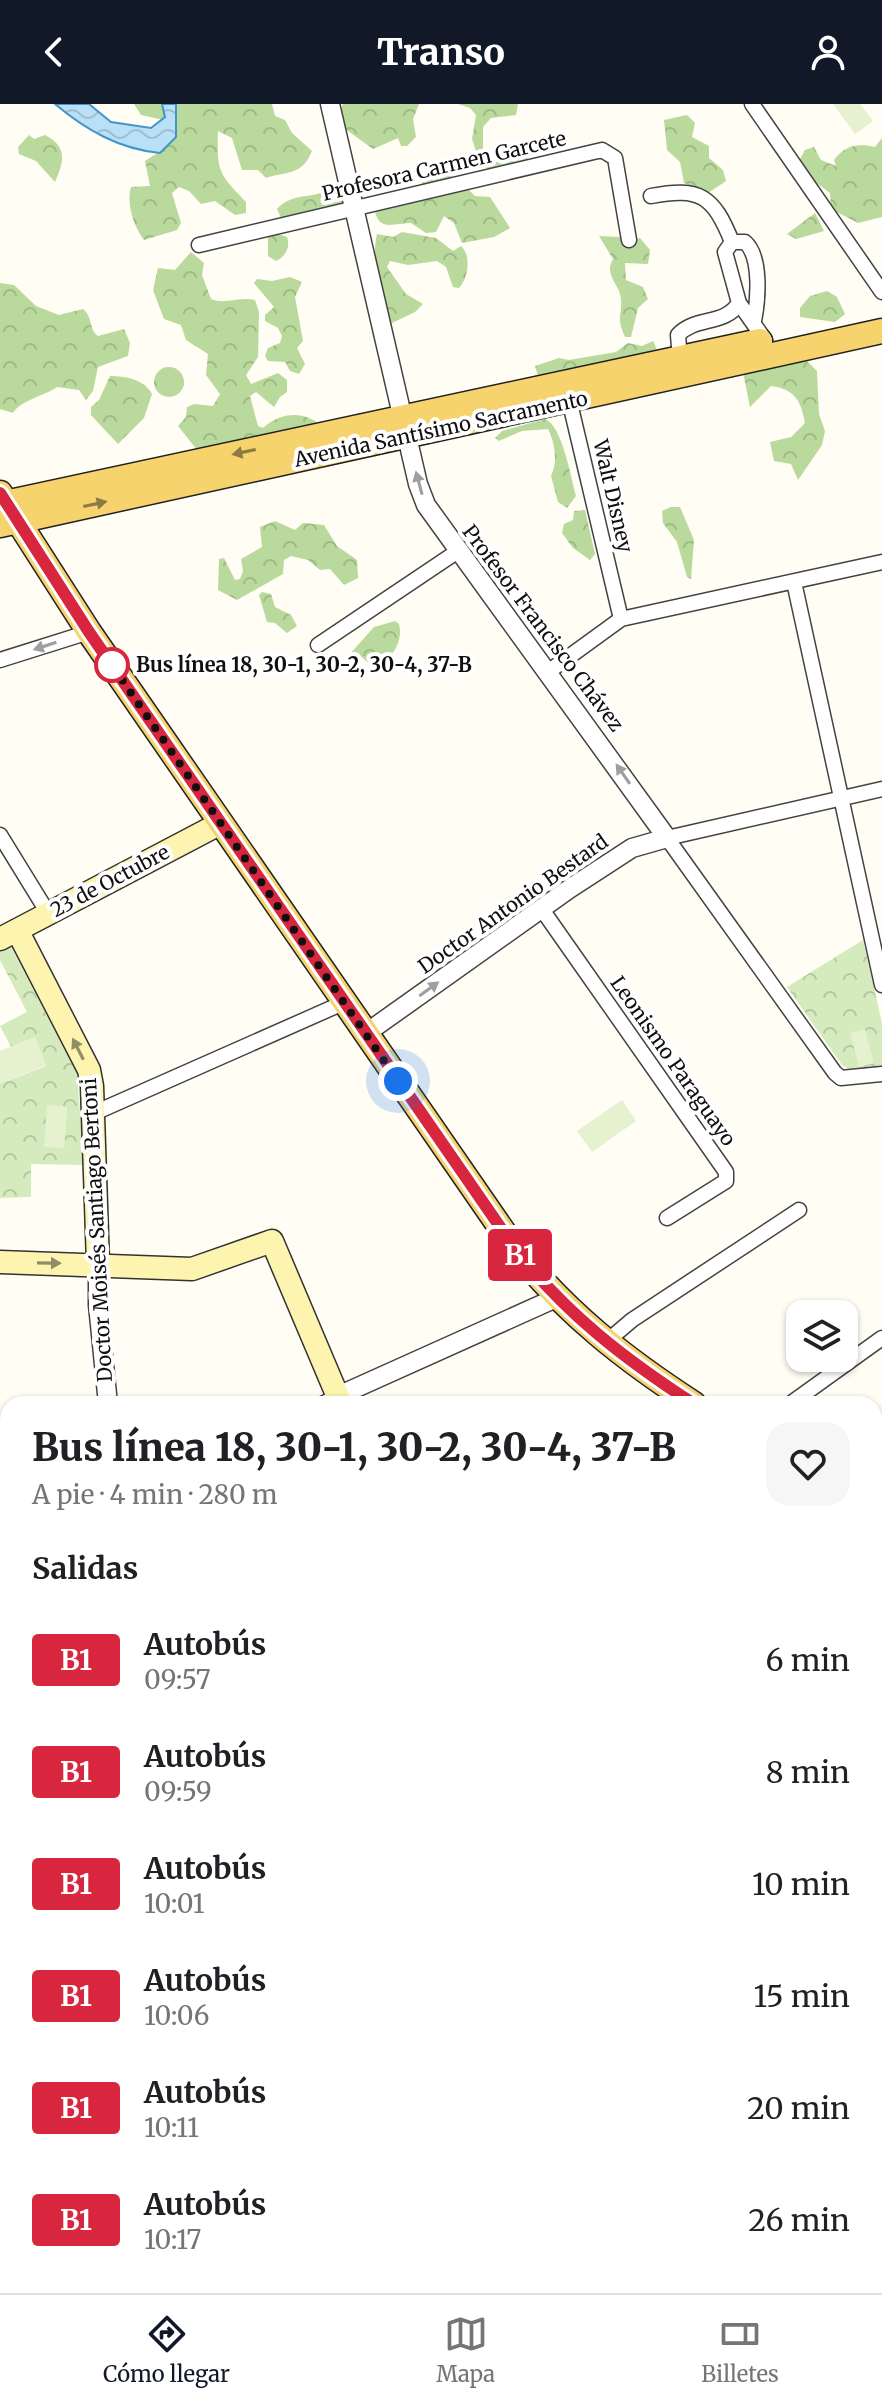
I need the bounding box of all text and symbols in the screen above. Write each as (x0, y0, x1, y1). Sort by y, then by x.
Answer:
icon: back (32, 30, 76, 74)
text: Transo (377, 30, 505, 75)
icon: person (806, 30, 850, 74)
street label: Profesora Carmen Garcete (320, 125, 568, 206)
street label: Avenida Santísimo Sacramento (291, 385, 590, 472)
street label: Walt Disney (588, 436, 639, 555)
one-way arrow (231, 446, 256, 459)
one-way arrow (412, 470, 425, 494)
one-way arrow (83, 497, 108, 510)
street label: Profesor Francisco Chávez (458, 519, 629, 736)
one-way arrow (32, 640, 56, 652)
marker: Bus línea 18, 30-1, 30-2, 30-4, 37-B (95, 648, 129, 682)
place label: Bus línea 18, 30-1, 30-2, 30-4, 37-B (136, 652, 472, 678)
one-way arrow (616, 763, 631, 784)
street label: Doctor Antonio Bestard (413, 829, 612, 979)
street label: 23 de Octubre (46, 839, 173, 922)
street label: Leonismo Paraguayo (605, 971, 742, 1151)
one-way arrow (418, 982, 439, 997)
one-way arrow (71, 1038, 85, 1061)
your location (378, 1061, 418, 1101)
street label: Doctor Moisés Santiago Bertoni (76, 1077, 117, 1383)
line badge: B1 (484, 1229, 556, 1281)
text: B1 (504, 1237, 536, 1273)
one-way arrow (37, 1257, 62, 1270)
map controls (786, 1300, 858, 1372)
button: layers (786, 1300, 858, 1372)
button: heart (766, 1422, 850, 1506)
text: Bus línea 18, 30-1, 30-2, 30-4, 37-B (32, 1424, 676, 1471)
text: A pie · 4 min · 280 m (32, 1478, 278, 1511)
text: Salidas (32, 1549, 138, 1587)
text: Autobús (144, 1625, 266, 1663)
text: 6 min (765, 1641, 850, 1679)
text: B1 (60, 1642, 92, 1678)
text: 09:57 (144, 1663, 211, 1696)
text: Autobús (144, 1737, 266, 1775)
text: 8 min (766, 1753, 850, 1791)
text: B1 (60, 1754, 92, 1790)
text: 09:59 (144, 1775, 212, 1808)
text: Autobús (144, 1849, 266, 1887)
text: 10 min (752, 1865, 850, 1903)
text: B1 (60, 1866, 92, 1902)
text: 10:01 (144, 1887, 204, 1920)
text: Autobús (144, 1961, 266, 1999)
text: 15 min (753, 1977, 850, 2015)
text: B1 (60, 1978, 92, 2014)
text: 10:06 (144, 1999, 209, 2032)
text: Autobús (144, 2073, 266, 2111)
text: 20 min (747, 2089, 850, 2127)
text: B1 (60, 2090, 92, 2126)
text: 10:11 (144, 2111, 199, 2144)
text: Autobús (144, 2185, 266, 2223)
text: 26 min (748, 2201, 850, 2239)
text: B1 (60, 2202, 92, 2238)
text: 10:17 (144, 2223, 201, 2256)
tab: Cómo llegar (103, 2312, 230, 2388)
tab: Mapa (436, 2312, 495, 2388)
tab: Billetes (701, 2312, 779, 2388)

